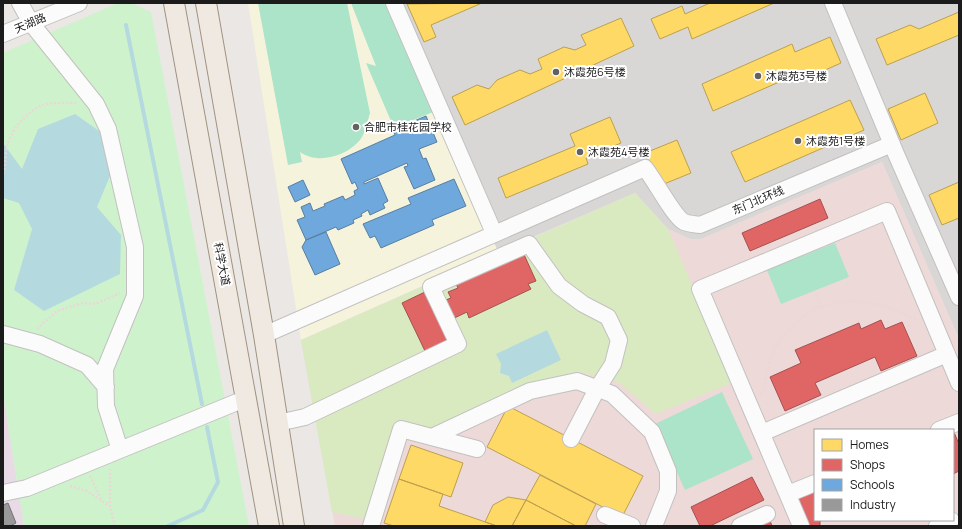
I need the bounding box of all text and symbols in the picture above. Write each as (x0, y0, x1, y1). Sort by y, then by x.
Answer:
street label: 天湖路 (12, 9, 48, 36)
place label: 沐霞苑6号楼 (564, 64, 626, 79)
marker: 沐霞苑6号楼 (551, 67, 561, 77)
place label: 沐霞苑3号楼 (766, 68, 827, 83)
marker: 沐霞苑3号楼 (753, 71, 763, 81)
place label: 合肥市桂花园学校 (364, 119, 452, 134)
marker: 合肥市桂花园学校 (351, 122, 361, 132)
place label: 沐霞苑1号楼 (806, 133, 865, 148)
marker: 沐霞苑1号楼 (793, 136, 803, 146)
place label: 沐霞苑4号楼 (588, 144, 649, 159)
marker: 沐霞苑4号楼 (575, 147, 585, 157)
street label: 东门北环线 (730, 182, 786, 217)
street label: 科学大道 (211, 241, 234, 287)
legend (814, 429, 954, 521)
text: Homes (850, 436, 889, 453)
text: Shops (850, 456, 885, 473)
text: Schools (850, 476, 894, 493)
text: Industry (850, 496, 896, 513)

